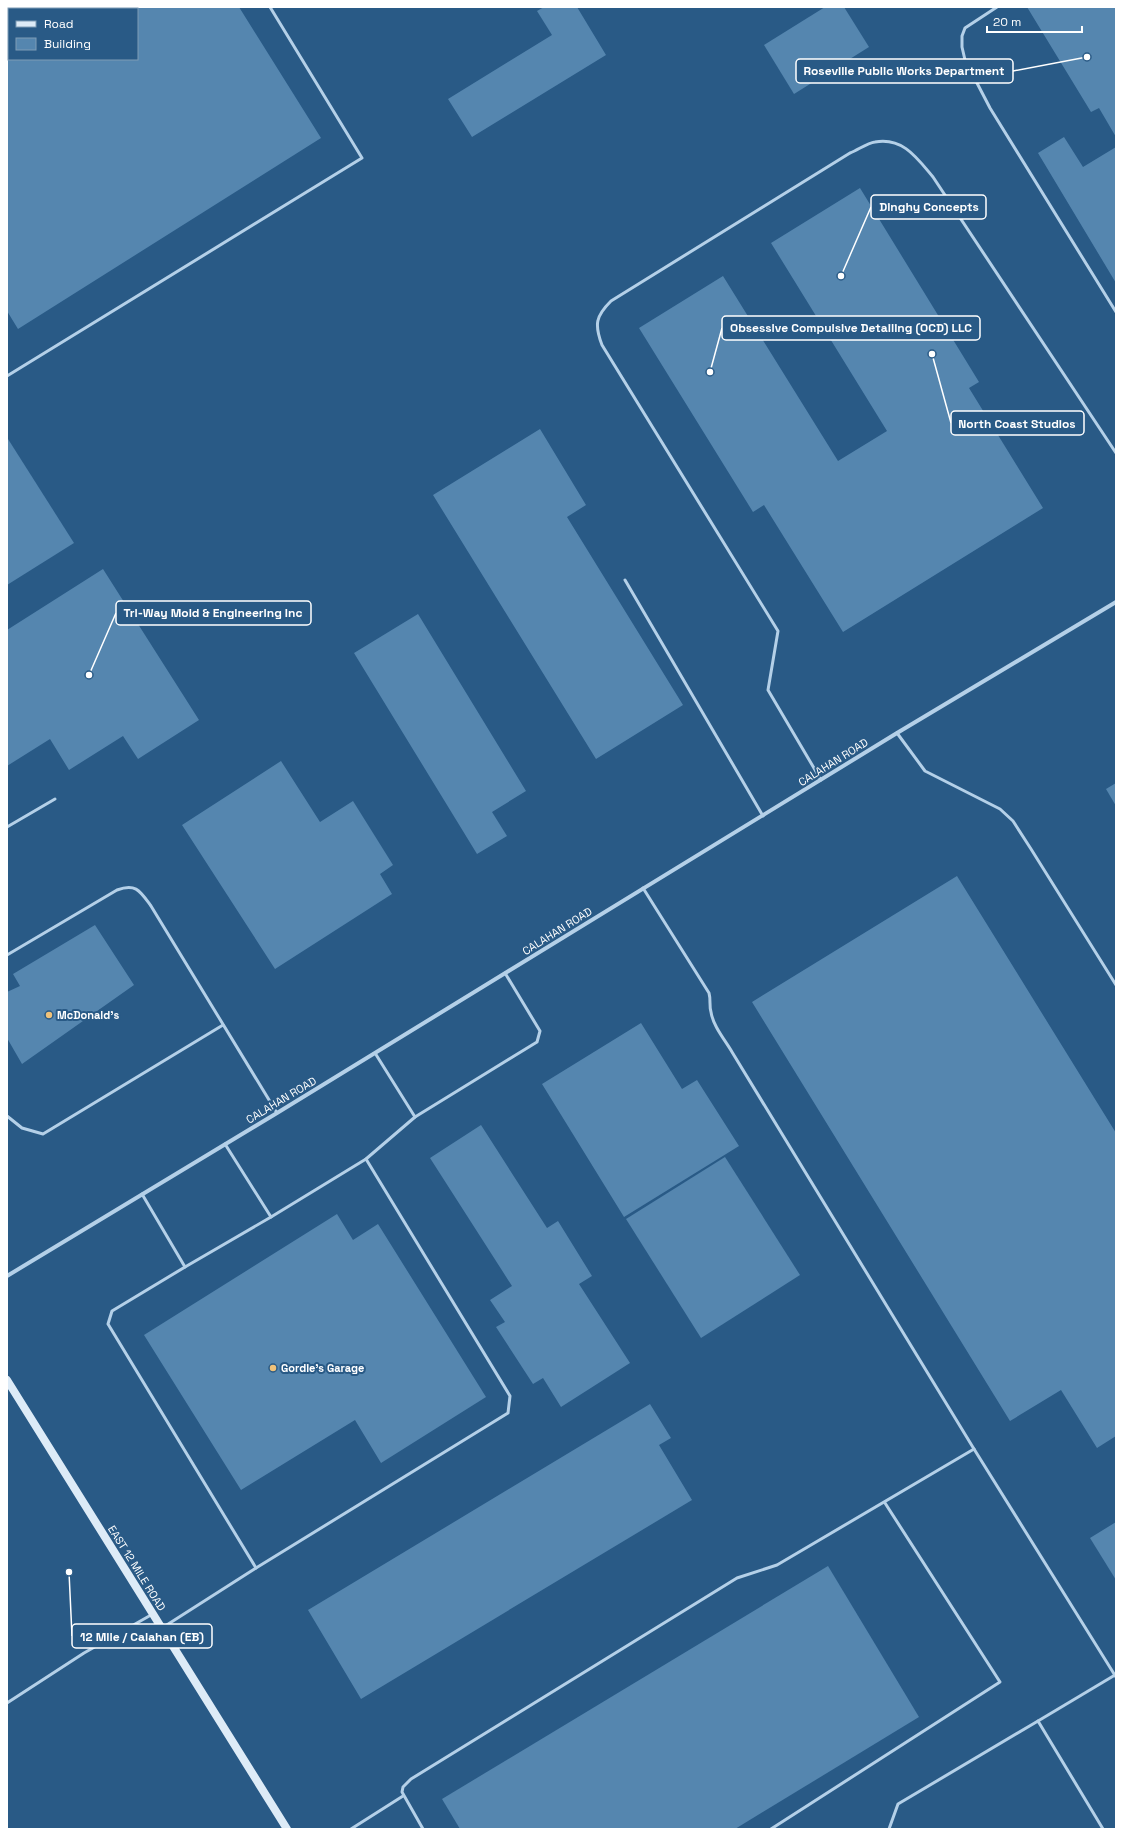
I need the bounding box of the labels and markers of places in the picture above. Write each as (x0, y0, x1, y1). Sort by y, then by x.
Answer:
callout: Roseville Public Works Department (796, 59, 1013, 83)
callout: Dinghy Concepts (871, 195, 986, 219)
callout: Obsessive Compulsive Detailing (OCD) LLC (722, 316, 980, 340)
callout: North Coast Studios (951, 411, 1084, 435)
callout: Tri-Way Mold & Engineering Inc (116, 601, 311, 625)
place label: McDonald's (57, 1008, 119, 1022)
marker: McDonald's (44, 1010, 54, 1020)
place label: Gordie's Garage (281, 1361, 364, 1375)
marker: Gordie's Garage (268, 1363, 278, 1373)
callout: 12 Mile / Calahan (EB) (72, 1624, 212, 1648)

